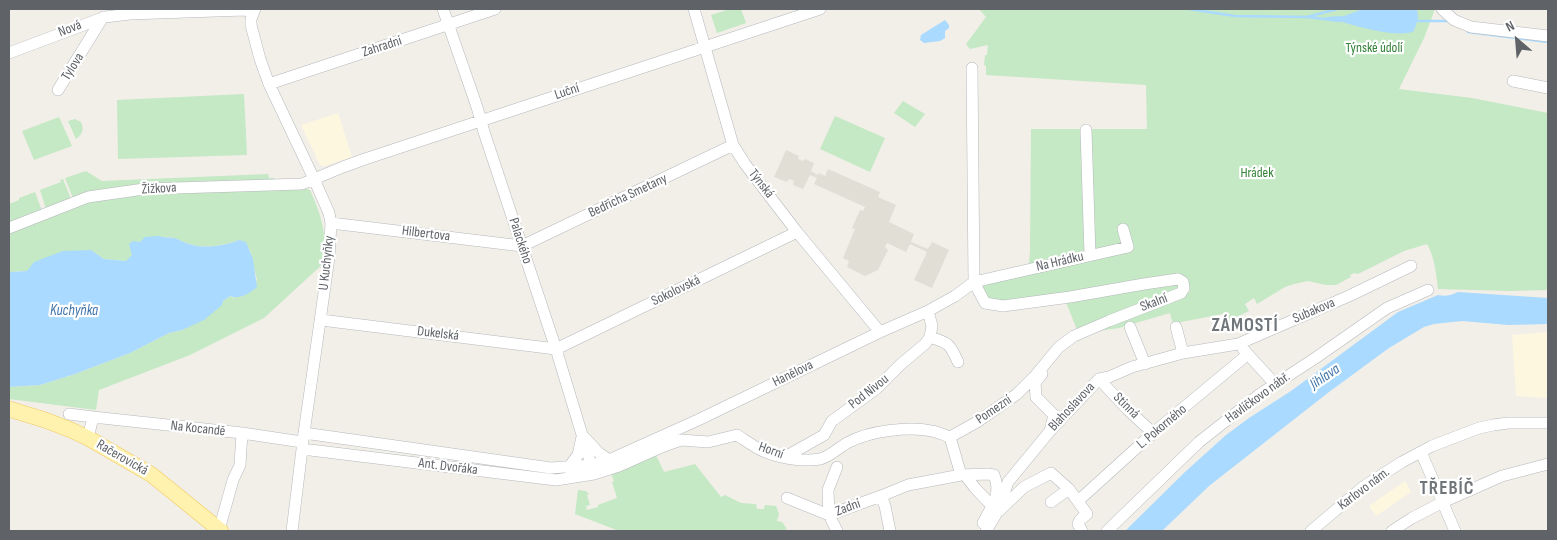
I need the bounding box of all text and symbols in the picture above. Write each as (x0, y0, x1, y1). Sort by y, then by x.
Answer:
north arrow (1492, 15, 1542, 65)
street label: Nová (56, 17, 84, 41)
text: N (1503, 17, 1517, 35)
street label: Zahradní (360, 33, 404, 61)
park label: Týnské údolí (1345, 40, 1403, 56)
street label: Tylova (58, 50, 88, 84)
street label: Luční (552, 80, 582, 104)
park label: Hrádek (1240, 165, 1274, 181)
street label: Týnská (744, 166, 778, 202)
street label: Bedřicha Smetany (586, 170, 670, 222)
street label: Žižkova (141, 180, 177, 198)
street label: Palackého (505, 216, 535, 266)
street label: Hilbertova (401, 223, 451, 245)
street label: U Kuchyňky (316, 235, 338, 291)
street label: Na Hrádku (1035, 248, 1085, 276)
street label: Sokolovská (649, 272, 703, 310)
street label: Skalní (1138, 290, 1170, 316)
street label: Subakova (1290, 295, 1338, 327)
water label: Kuchyňka (50, 302, 98, 320)
district label: ZÁMOSTÍ (1211, 315, 1279, 337)
street label: Dukelská (416, 323, 460, 345)
street label: Hanělova (770, 357, 816, 391)
water label: Jihlava (1307, 360, 1343, 394)
street label: Havlíčkovo nábř. (1222, 369, 1294, 427)
street label: Pod Nivou (846, 371, 892, 413)
street label: Blahoslavova (1045, 379, 1099, 435)
street label: Stinná (1109, 389, 1143, 423)
street label: Pomezní (973, 392, 1015, 428)
street label: L. Pokorného (1134, 401, 1190, 453)
street label: Na Kocandě (170, 418, 226, 440)
street label: Račerovická (93, 437, 151, 479)
street label: Horní (756, 439, 786, 463)
street label: Ant. Dvořáka (417, 455, 479, 479)
street label: Karlovo nám. (1335, 464, 1393, 514)
district label: TŘEBÍČ (1419, 478, 1475, 500)
street label: Zadní (833, 496, 863, 520)

